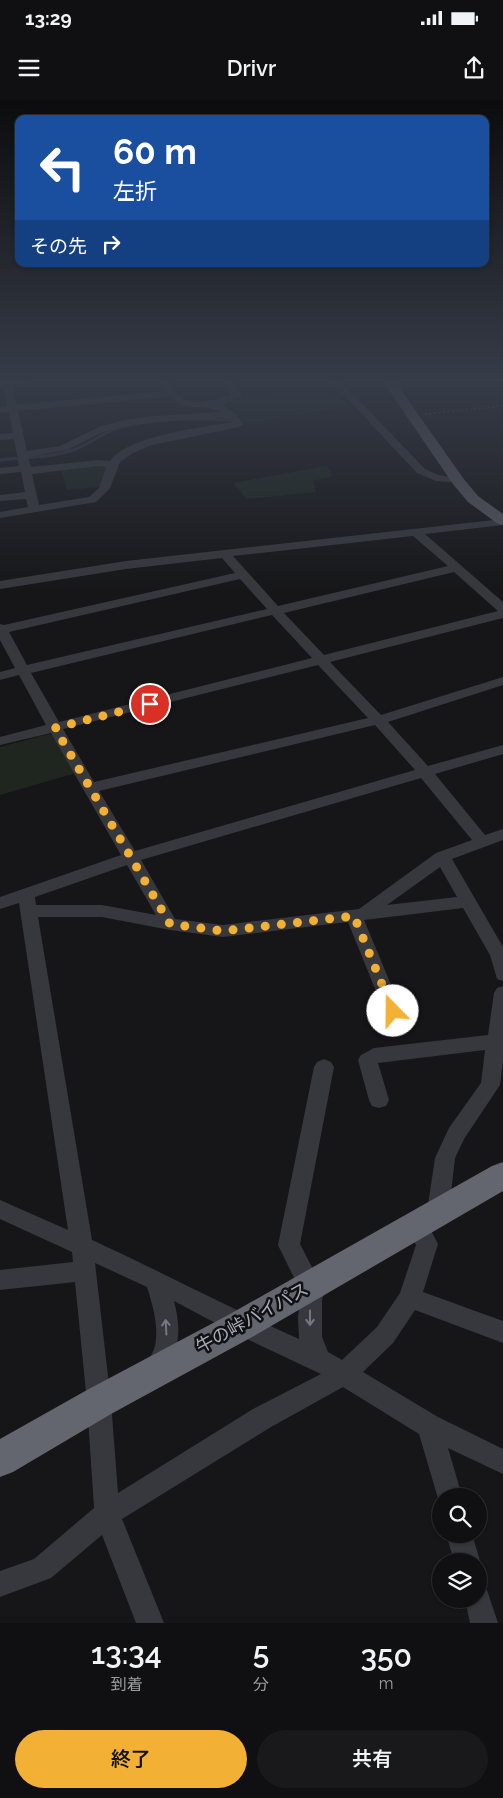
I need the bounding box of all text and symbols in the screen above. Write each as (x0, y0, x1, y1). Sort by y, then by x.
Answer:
text: 13:29 (25, 7, 72, 29)
icon: menu (15, 54, 43, 82)
icon: share (460, 54, 488, 82)
text: Drivr (227, 55, 276, 81)
text: 60 m (113, 131, 197, 172)
icon: left (30, 135, 95, 200)
text: 左折 (113, 178, 157, 204)
icon: right (97, 230, 125, 258)
text: その先 (30, 235, 87, 257)
pin (129, 683, 171, 725)
icon: arrive (136, 690, 164, 718)
position arrow (366, 984, 418, 1036)
street label: 牛の峠バイパス (192, 1278, 312, 1357)
one-way arrow (305, 1310, 315, 1326)
one-way arrow (162, 1320, 171, 1336)
map controls (432, 1488, 487, 1608)
button: search (432, 1488, 487, 1543)
button: layers (432, 1553, 487, 1608)
text: 13:34 (91, 1636, 162, 1671)
text: 5 (253, 1636, 269, 1671)
text: 350 (360, 1639, 412, 1674)
text: m (379, 1674, 394, 1693)
text: 到着 (110, 1675, 142, 1694)
text: 分 (253, 1675, 269, 1694)
button: 終了 (15, 1730, 247, 1788)
button: 共有 (257, 1730, 488, 1788)

